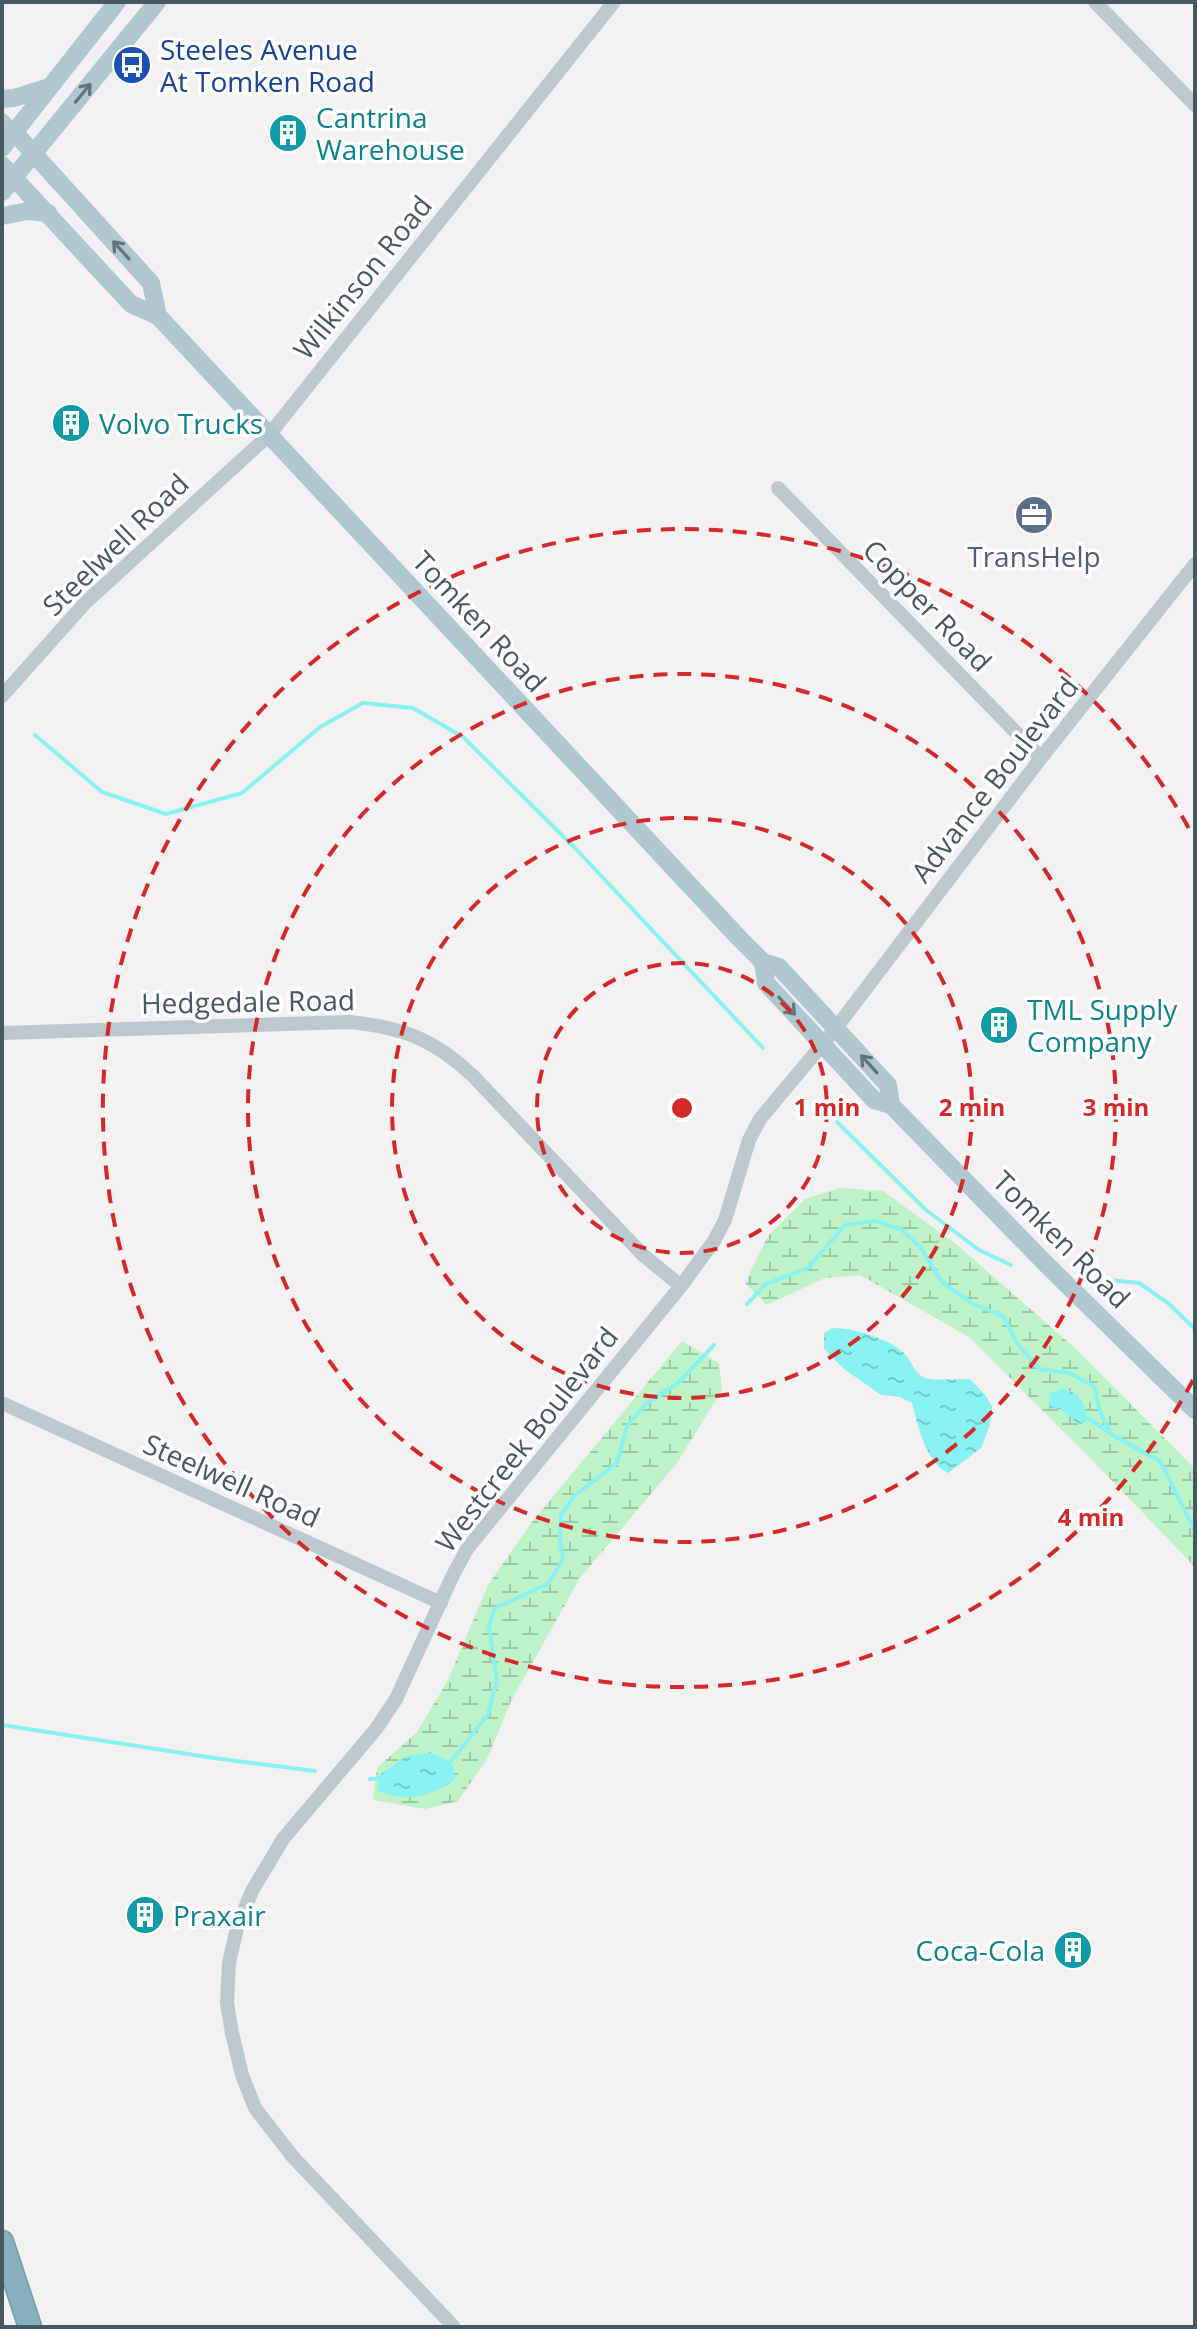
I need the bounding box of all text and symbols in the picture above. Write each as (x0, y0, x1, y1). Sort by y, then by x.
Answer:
place label: Steeles Avenue At Tomken Road (160, 30, 375, 100)
bus stop icon: Steeles Avenue At Tomken Road (111, 44, 153, 86)
one-way arrow (74, 83, 92, 104)
place label: Cantrina Warehouse (316, 98, 465, 168)
building icon: Cantrina Warehouse (267, 112, 309, 154)
street label: Wilkinson Road (284, 187, 440, 367)
one-way arrow (112, 241, 130, 261)
building icon: Volvo Trucks (50, 402, 92, 444)
place label: Volvo Trucks (99, 404, 263, 442)
street label: Steelwell Road (34, 465, 196, 623)
office icon: TransHelp (1013, 494, 1055, 536)
street label: Copper Road (855, 531, 1001, 679)
place label: TransHelp (967, 537, 1101, 575)
street label: Tomken Road (405, 542, 555, 700)
street label: Advance Boulevard (902, 668, 1086, 890)
street label: Hedgedale Road (141, 980, 355, 1022)
place label: TML Supply Company (1027, 990, 1178, 1060)
one-way arrow (778, 995, 796, 1015)
building icon: TML Supply Company (978, 1004, 1020, 1046)
one-way arrow (859, 1054, 878, 1074)
text: 1 min (794, 1090, 860, 1123)
text: 2 min (939, 1090, 1005, 1123)
text: 3 min (1083, 1090, 1149, 1123)
centre of rings (668, 1094, 696, 1122)
street label: Tomken Road (985, 1162, 1139, 1316)
street label: Westcreek Boulevard (426, 1318, 626, 1560)
street label: Steelwell Road (138, 1424, 326, 1536)
text: 4 min (1058, 1500, 1124, 1533)
building icon: Praxair (124, 1894, 166, 1936)
place label: Praxair (173, 1896, 266, 1934)
building icon: Coca-Cola (1052, 1929, 1094, 1971)
place label: Coca-Cola (915, 1931, 1045, 1969)

